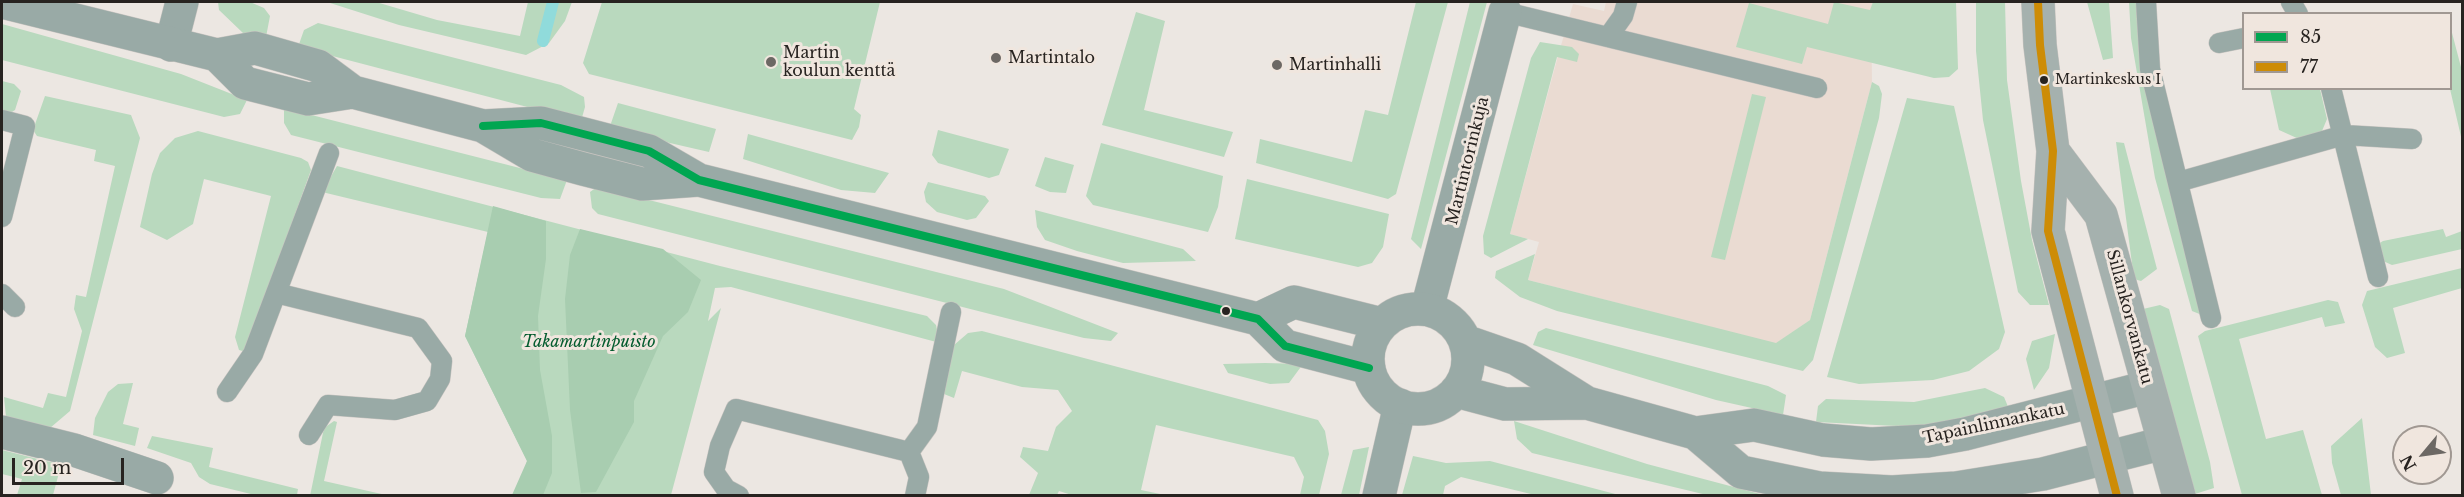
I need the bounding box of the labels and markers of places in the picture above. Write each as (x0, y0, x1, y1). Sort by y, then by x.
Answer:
place label: Martin koulun kenttä (783, 43, 895, 81)
place label: Martintalo (1008, 48, 1095, 68)
marker: Martintalo (989, 51, 1003, 65)
marker: Martin koulun kenttä (764, 55, 778, 69)
place label: Martinhalli (1289, 55, 1381, 75)
marker: Martinhalli (1270, 58, 1284, 72)
place label: Martinkeskus I (2055, 72, 2161, 88)
marker: Martinkeskus I (2038, 74, 2050, 86)
unlabelled marker (1220, 305, 1232, 317)

